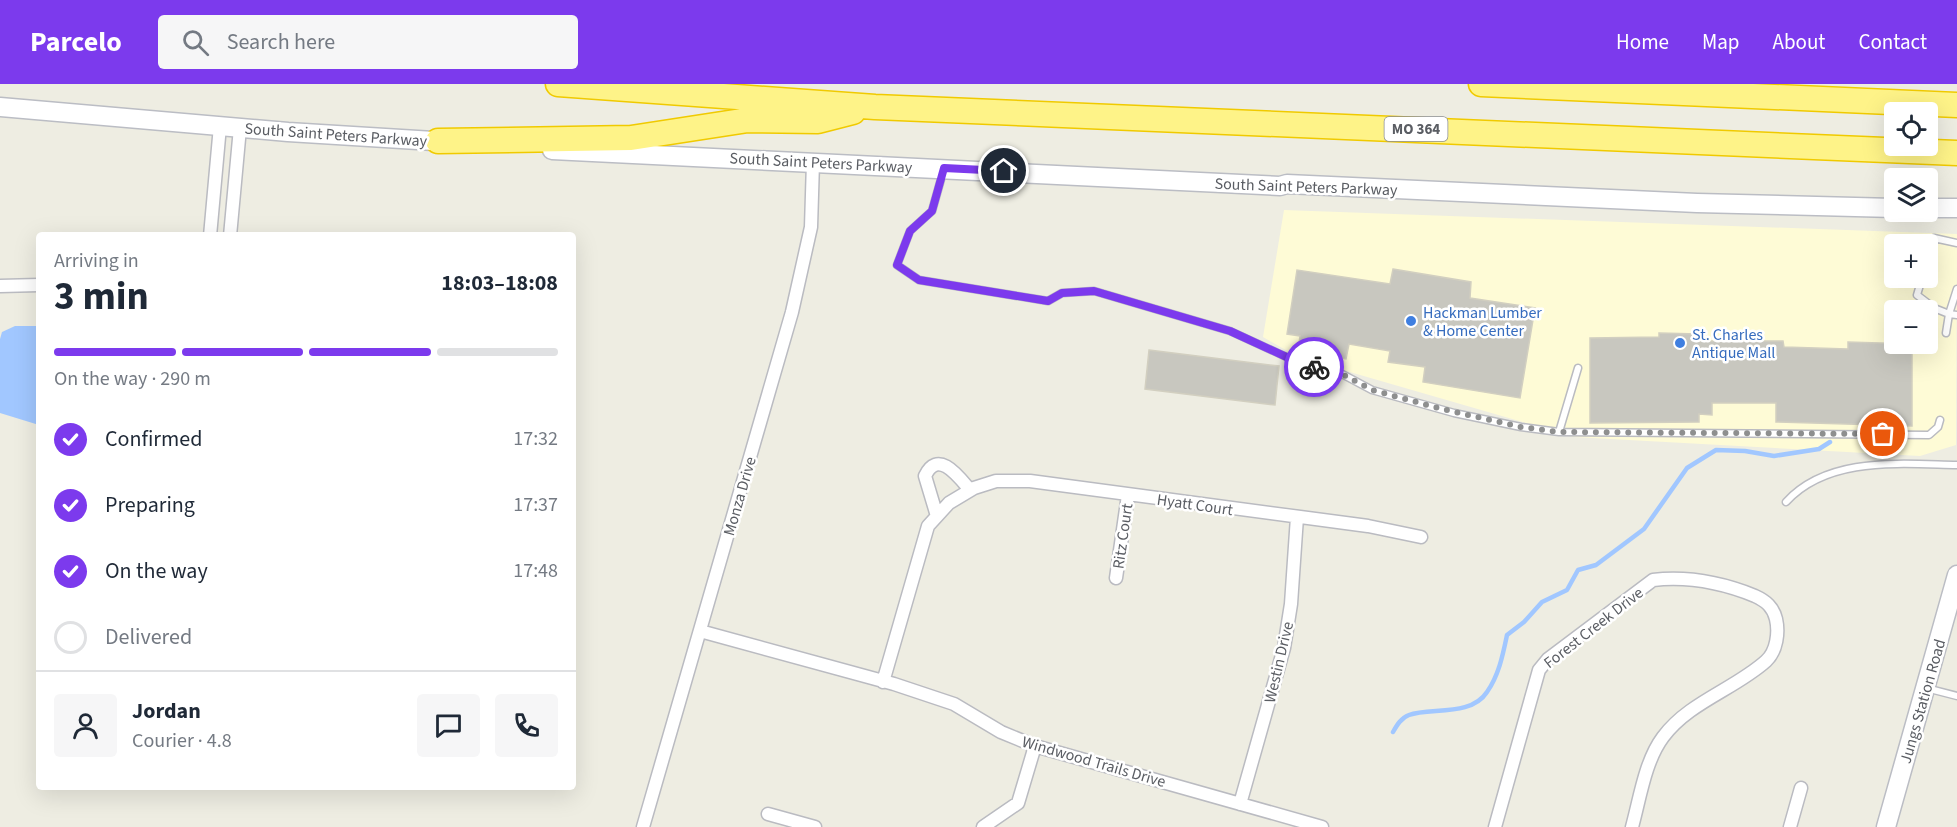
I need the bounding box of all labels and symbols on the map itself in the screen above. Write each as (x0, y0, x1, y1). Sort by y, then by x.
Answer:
road number: MO 364 (1384, 117, 1448, 141)
street label: South Saint Peters Parkway (244, 118, 428, 152)
pin (978, 145, 1029, 196)
street label: South Saint Peters Parkway (729, 147, 913, 179)
street label: South Saint Peters Parkway (1214, 173, 1398, 201)
place label: Hackman Lumber & Home Center (1423, 302, 1542, 342)
marker: Hackman Lumber & Home Center (1404, 314, 1418, 328)
place label: St. Charles Antique Mall (1692, 324, 1775, 364)
marker: St. Charles Antique Mall (1673, 336, 1687, 350)
courier (1284, 337, 1344, 397)
pin (1857, 408, 1908, 459)
street label: Monza Drive (718, 454, 762, 538)
street label: Hyatt Court (1155, 489, 1235, 521)
street label: Ritz Court (1108, 501, 1139, 570)
street label: Forest Creek Drive (1539, 582, 1648, 674)
street label: Westin Drive (1259, 619, 1299, 705)
street label: Jungs Station Road (1895, 636, 1951, 766)
street label: Windwood Trails Drive (1019, 731, 1168, 793)

